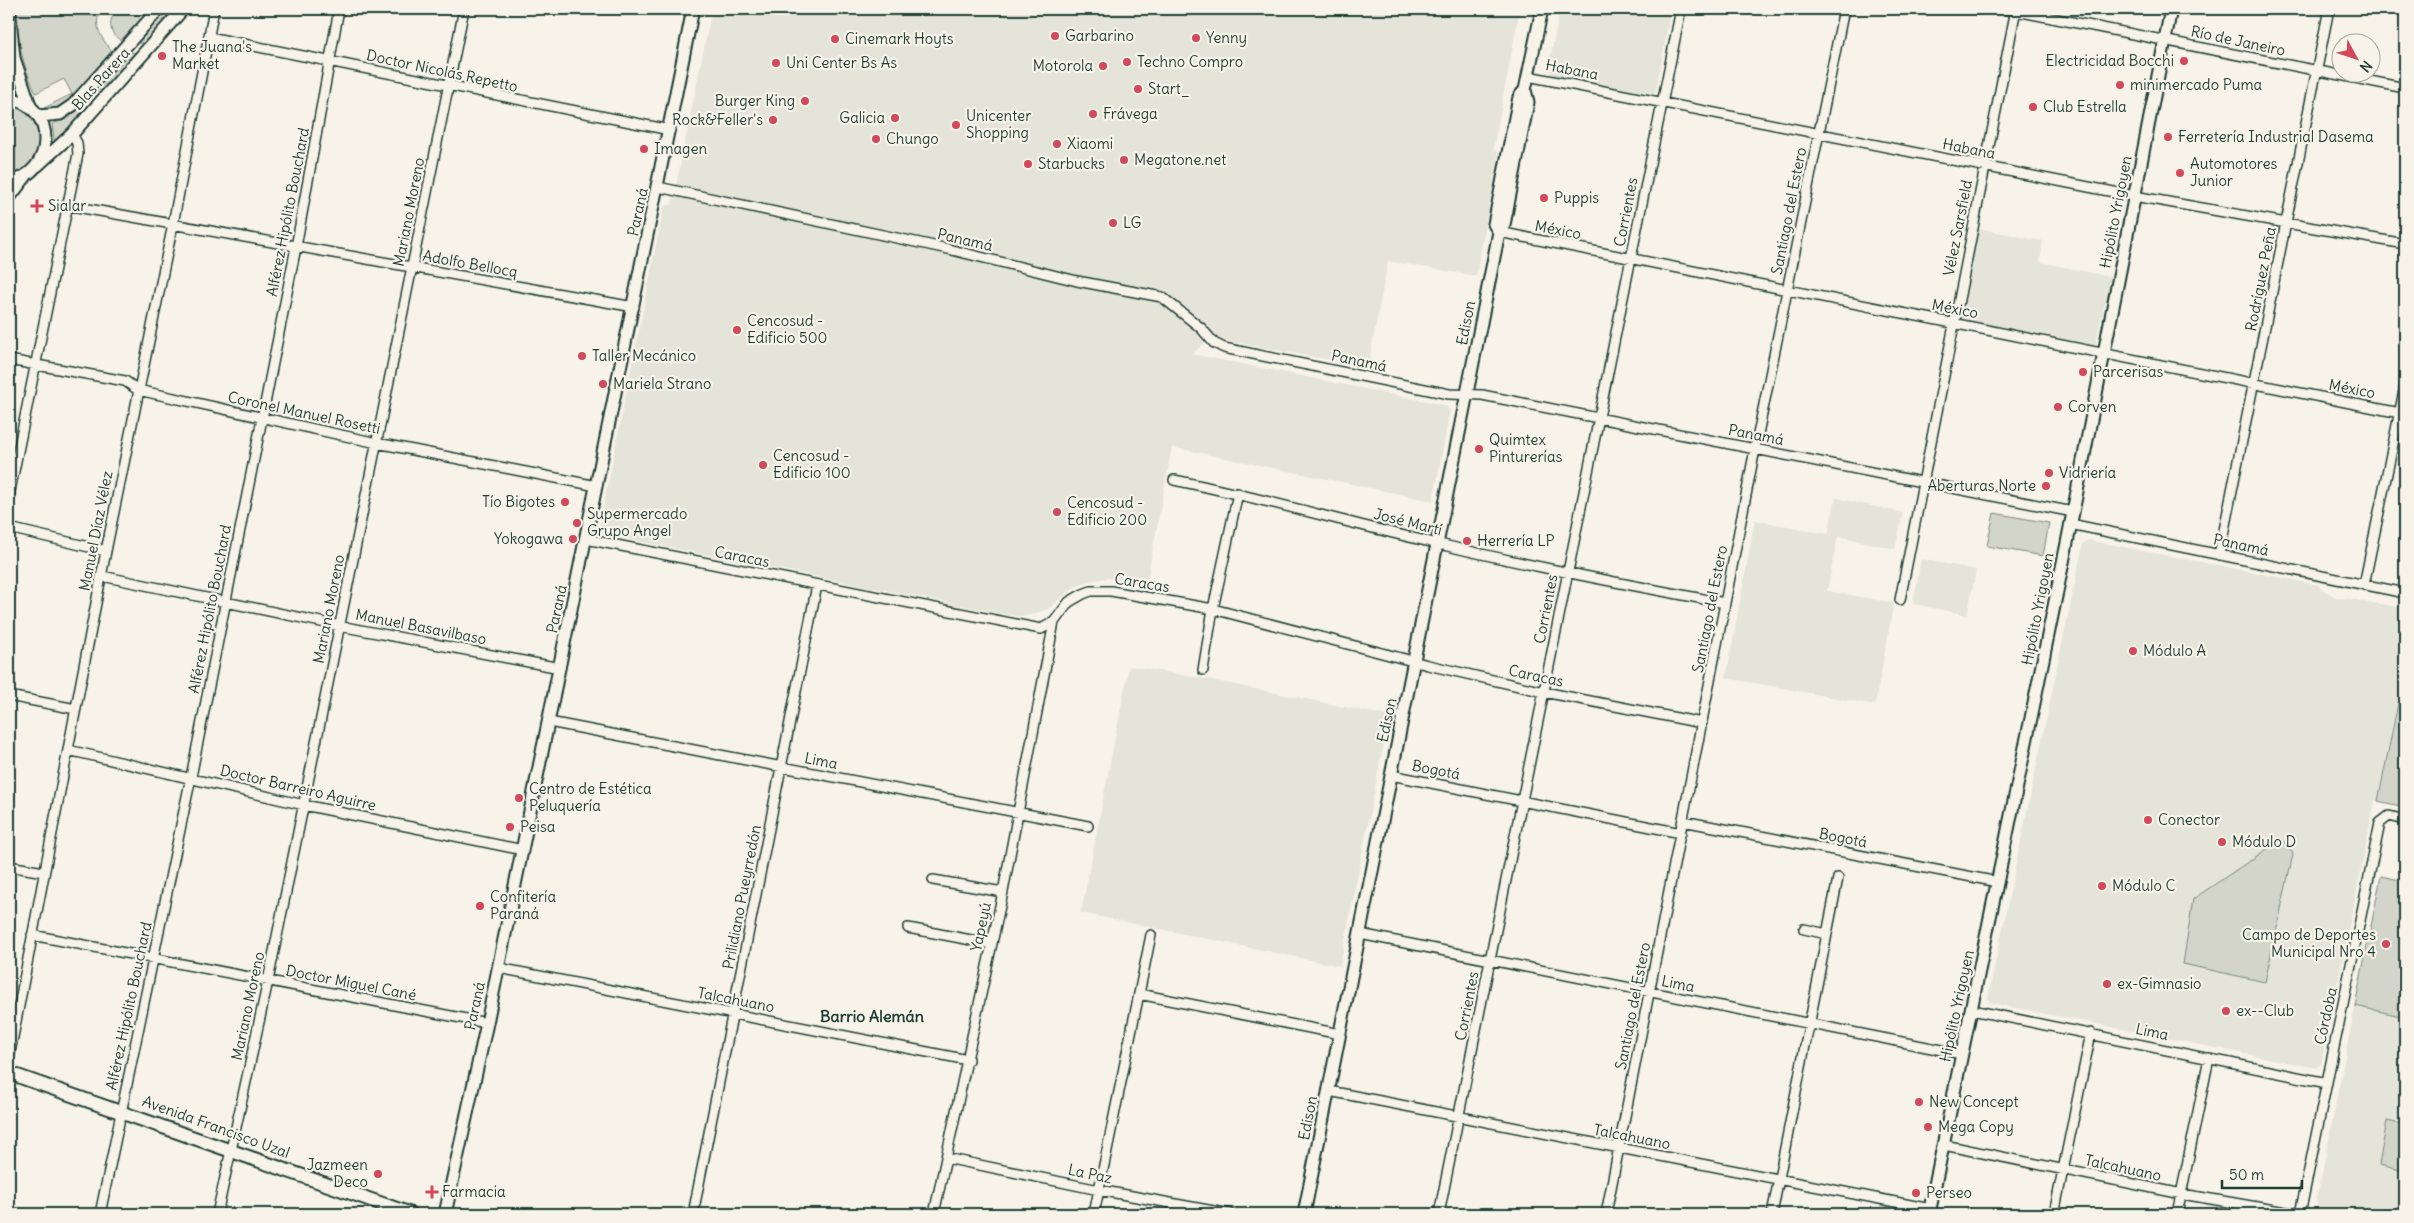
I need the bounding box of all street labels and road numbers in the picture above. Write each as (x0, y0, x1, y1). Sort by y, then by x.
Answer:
street label: Río de Janeiro (2189, 21, 2287, 60)
street label: Blas Parera (68, 43, 134, 114)
street label: Doctor Nicolás Repetto (365, 45, 520, 96)
street label: Habana (1544, 55, 1601, 84)
street label: Alférez Hipólito Bouchard (262, 126, 313, 298)
street label: Habana (1941, 134, 1998, 163)
street label: Santiago del Estero (1767, 146, 1810, 276)
street label: Hipólito Yrigoyen (2095, 154, 2136, 270)
street label: Mariano Moreno (389, 156, 428, 268)
street label: Corrientes (1609, 175, 1642, 248)
street label: Vélez Sarsfield (1939, 178, 1976, 278)
street label: Paraná (623, 186, 652, 238)
street label: México (1533, 216, 1583, 243)
street label: Panamá (936, 224, 995, 255)
street label: Rodríguez Peña (2241, 225, 2280, 333)
street label: Adolfo Bellocq (421, 246, 519, 281)
street label: México (1930, 295, 1980, 322)
street label: Edison (1452, 299, 1479, 347)
street label: Panamá (1330, 345, 1389, 376)
street label: México (2327, 375, 2377, 402)
street label: Coronel Manuel Rosetti (226, 387, 382, 438)
street label: Panamá (1727, 420, 1786, 449)
street label: Manuel Díaz Vélez (75, 469, 116, 592)
street label: José Martí (1372, 504, 1444, 539)
street label: Alférez Hipólito Bouchard (184, 523, 235, 695)
street label: Panamá (2212, 529, 2271, 560)
street label: Caracas (713, 542, 771, 571)
street label: Santiago del Estero (1688, 544, 1731, 674)
street label: Hipólito Yrigoyen (2017, 551, 2058, 667)
street label: Mariano Moreno (309, 553, 348, 665)
street label: Caracas (1113, 569, 1171, 596)
street label: Corrientes (1529, 572, 1562, 645)
street label: Paraná (542, 583, 571, 635)
street label: Manuel Basavilbaso (354, 605, 488, 649)
street label: Caracas (1507, 660, 1565, 691)
street label: Edison (1373, 696, 1401, 744)
street label: Lima (803, 748, 840, 773)
street label: Bogotá (1410, 756, 1462, 784)
street label: Doctor Barreiro Aguirre (218, 760, 378, 815)
street label: Prilidiano Pueyrredón (718, 823, 765, 971)
street label: Bogotá (1817, 824, 1869, 852)
street label: Yapeyú (966, 900, 995, 953)
street label: Alférez Hipólito Bouchard (101, 920, 156, 1092)
street label: Santiago del Estero (1611, 941, 1654, 1071)
street label: Hipólito Yrigoyen (1935, 948, 1978, 1064)
street label: Mariano Moreno (227, 950, 268, 1062)
street label: Doctor Miguel Cané (284, 961, 418, 1004)
street label: Corrientes (1450, 969, 1483, 1042)
street label: Lima (1660, 971, 1697, 996)
street label: Paraná (460, 980, 489, 1032)
street label: Talcahuano (696, 983, 776, 1016)
street label: Córdoba (2310, 985, 2341, 1046)
street label: Lima (2134, 1019, 2171, 1044)
street label: Avenida Francisco Uzal (140, 1091, 292, 1162)
street label: Edison (1294, 1094, 1321, 1142)
street label: Talcahuano (1592, 1120, 1672, 1153)
street label: Talcahuano (2083, 1150, 2163, 1185)
street label: La Paz (1066, 1160, 1114, 1187)

